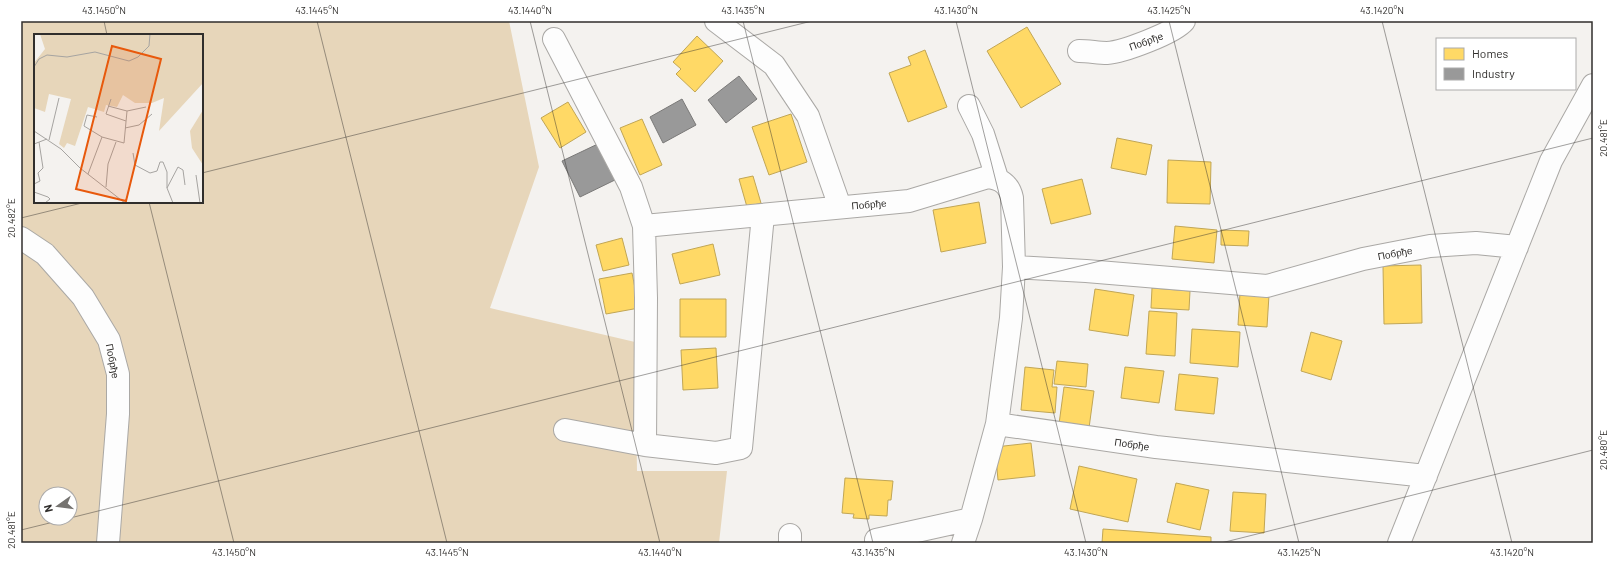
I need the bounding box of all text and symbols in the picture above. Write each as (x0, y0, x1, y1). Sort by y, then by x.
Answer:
text: 43.1450°N (82, 4, 126, 16)
text: 43.1445°N (295, 4, 339, 16)
text: 43.1440°N (508, 4, 552, 16)
text: 43.1435°N (721, 4, 765, 16)
text: 43.1430°N (934, 4, 978, 16)
text: 43.1425°N (1147, 4, 1191, 16)
text: 43.1420°N (1360, 4, 1404, 16)
street label: Побрђе (1127, 29, 1165, 53)
inset map (34, 34, 203, 203)
legend (1436, 38, 1576, 90)
text: Homes (1472, 46, 1509, 60)
text: Industry (1472, 66, 1515, 80)
text: 20.481°E (1597, 119, 1609, 157)
street label: Побрђе (851, 196, 887, 212)
text: 20.482°E (5, 198, 17, 238)
street label: Побрђе (1377, 244, 1414, 262)
street label: Побрђе (104, 343, 122, 380)
text: 20.480°E (1597, 430, 1609, 470)
street label: Побрђе (1114, 436, 1151, 452)
north arrow (38, 486, 78, 526)
text: N (41, 503, 55, 514)
text: 20.481°E (5, 511, 17, 549)
text: 43.1450°N (212, 546, 256, 558)
text: 43.1445°N (425, 546, 469, 558)
text: 43.1440°N (638, 546, 682, 558)
text: 43.1435°N (851, 546, 895, 558)
text: 43.1430°N (1064, 546, 1108, 558)
text: 43.1425°N (1277, 546, 1321, 558)
text: 43.1420°N (1490, 546, 1534, 558)

